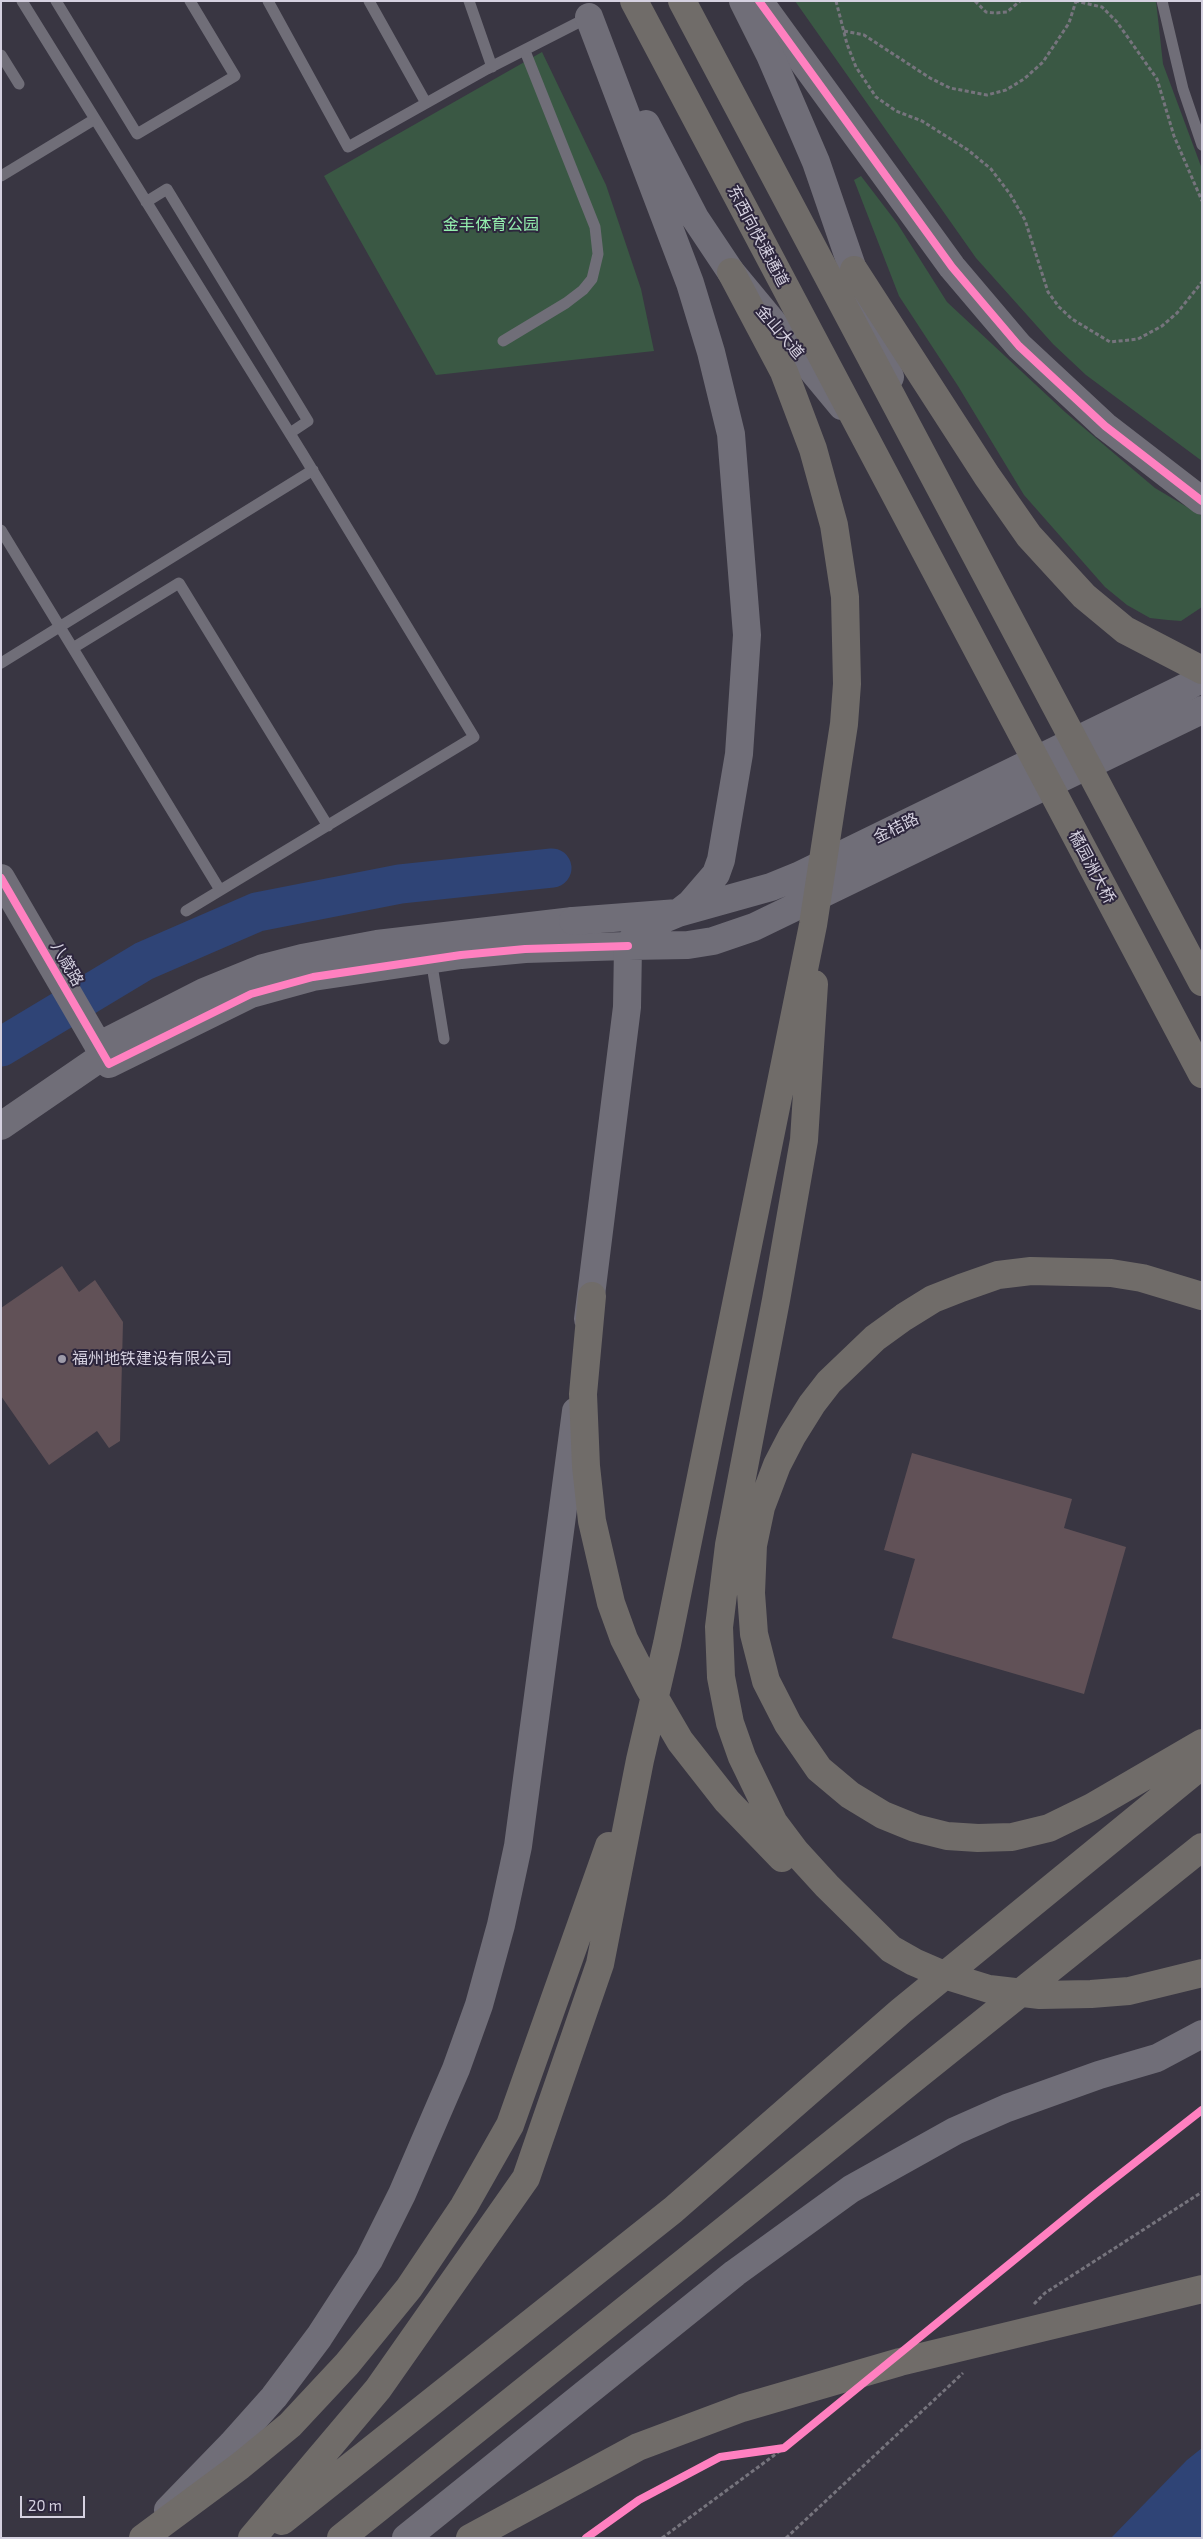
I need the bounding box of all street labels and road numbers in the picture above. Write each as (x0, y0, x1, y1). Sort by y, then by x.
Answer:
street label: 东西向快速通道 (723, 182, 793, 290)
street label: 金山大道 (752, 301, 808, 363)
street label: 金桔路 (870, 809, 922, 847)
street label: 橘园洲大桥 (1065, 827, 1119, 907)
street label: 八箴路 (47, 938, 87, 990)

